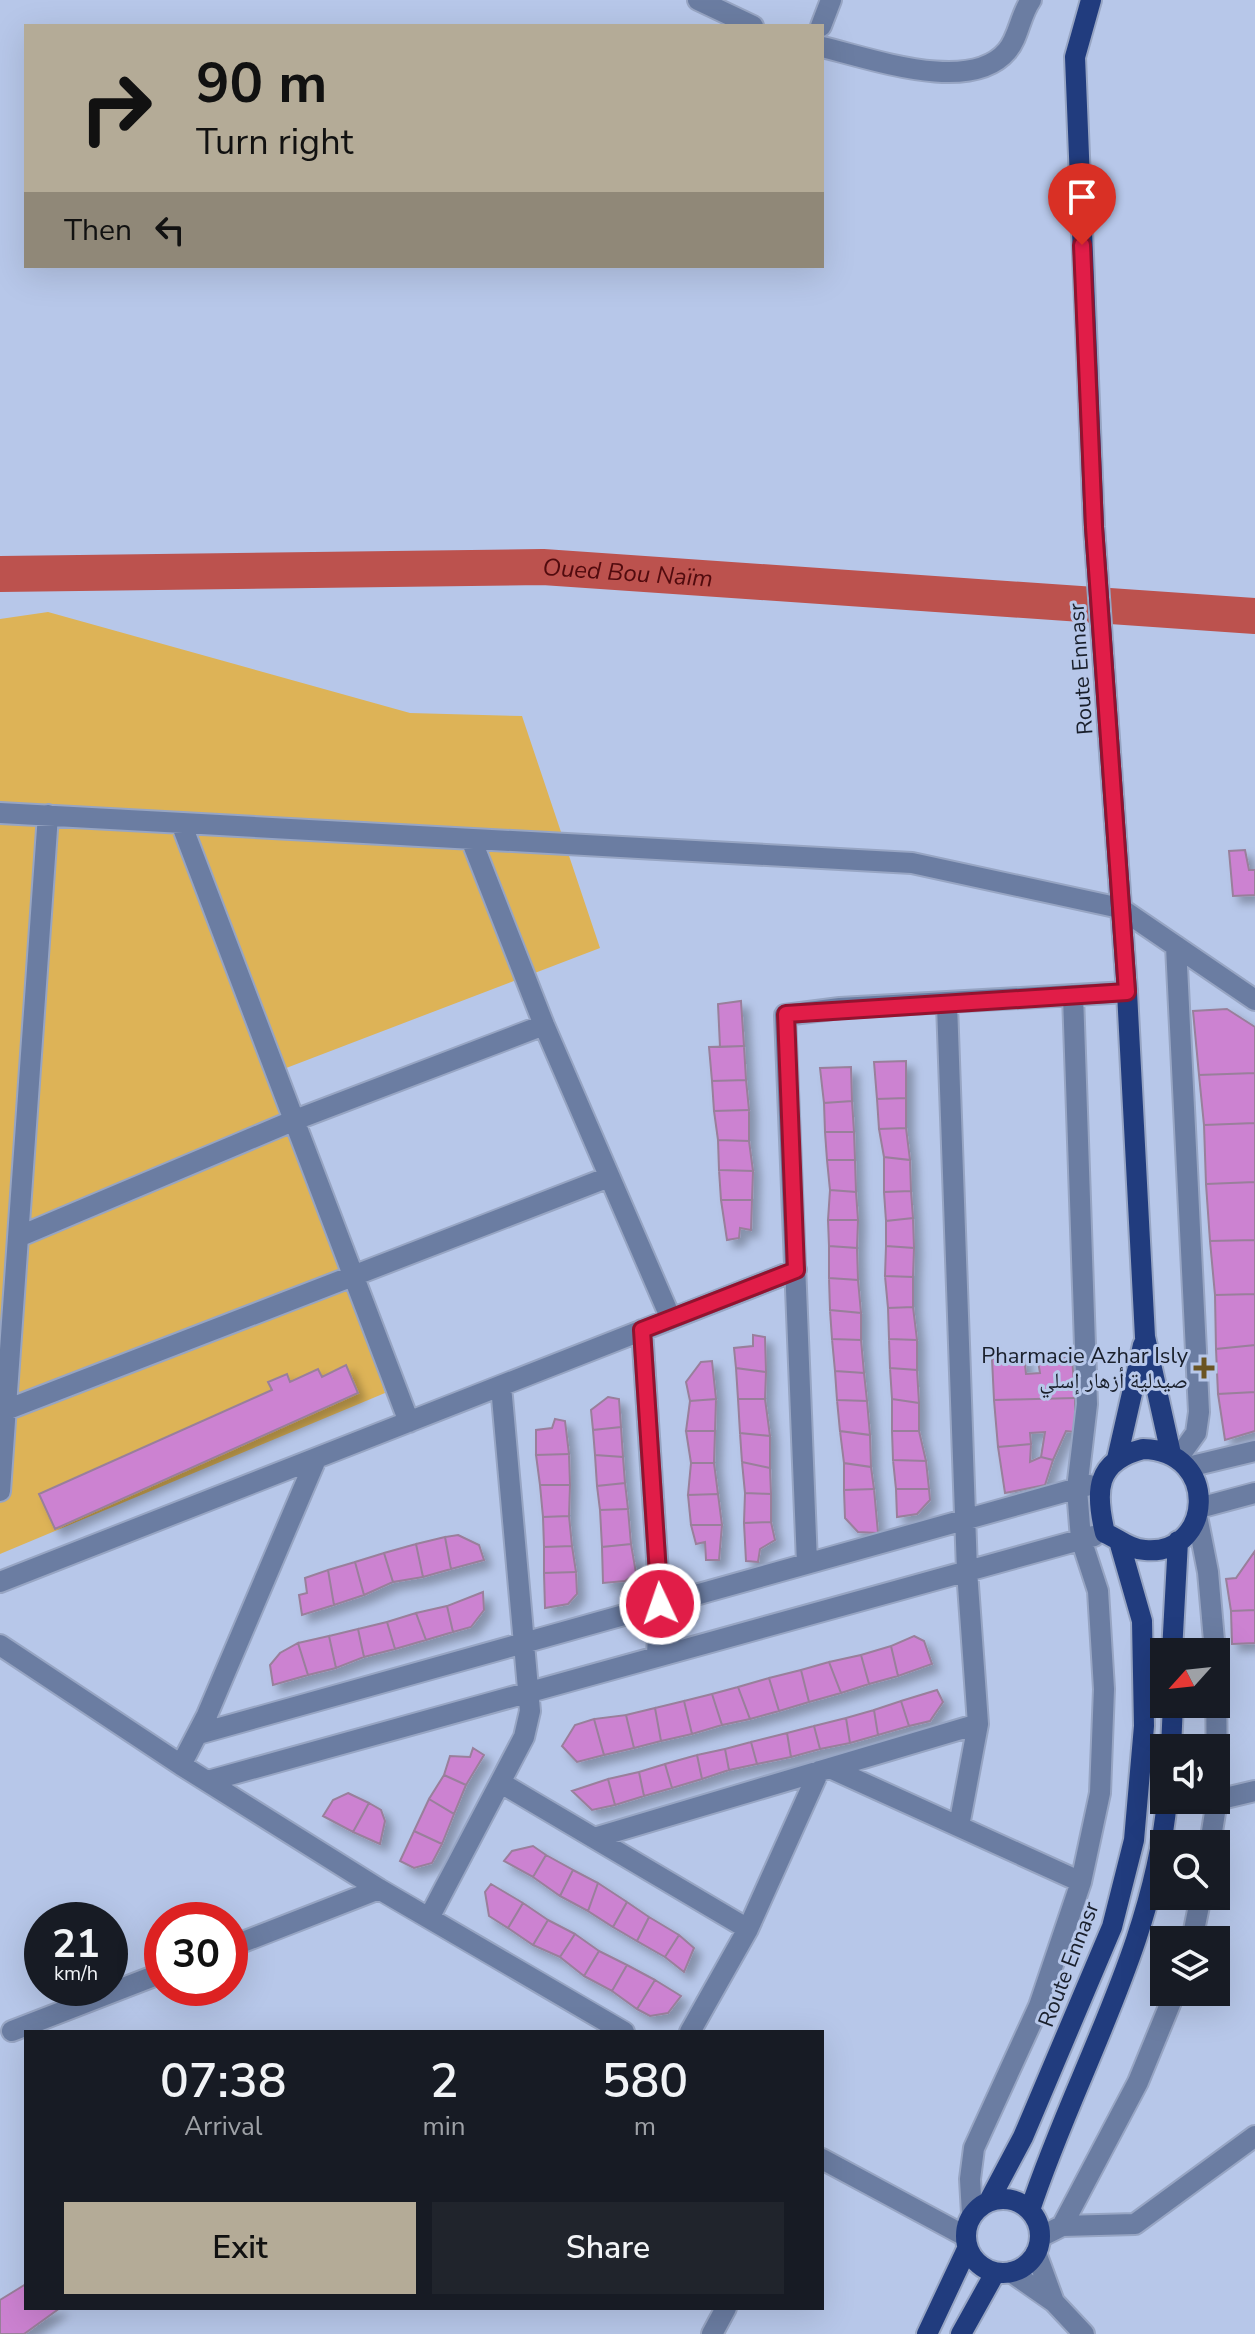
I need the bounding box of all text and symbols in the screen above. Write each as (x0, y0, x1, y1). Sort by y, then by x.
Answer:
text: 90 m (196, 45, 327, 122)
icon: right (64, 56, 168, 160)
text: Turn right (196, 118, 353, 167)
pin (1048, 163, 1116, 245)
icon: arrive (1060, 175, 1104, 219)
icon: left (148, 208, 192, 252)
text: Then (64, 210, 132, 251)
water label: Oued Bou Naïm (542, 551, 714, 595)
street label: Route Ennasr (1061, 602, 1101, 736)
place label: Pharmacie Azhar Isly صيدلية أزهار إسلي (981, 1341, 1189, 1398)
marker: Pharmacie Azhar Isly صيدلية أزهار إسلي (1195, 1359, 1213, 1377)
position arrow (618, 1562, 702, 1646)
north arrow (1150, 1638, 1230, 1718)
map controls (1150, 1638, 1230, 2006)
button: sound (1150, 1734, 1230, 1814)
button: search (1150, 1830, 1230, 1910)
street label: Route Ennasr (1031, 1897, 1107, 2031)
speed limit sign: 30 (144, 1902, 248, 2006)
text: 21 (52, 1917, 100, 1971)
button: layers (1150, 1926, 1230, 2006)
text: km/h (54, 1960, 98, 1987)
text: 07:38 (160, 2048, 287, 2114)
text: 2 (430, 2048, 458, 2114)
text: 580 (602, 2048, 688, 2114)
text: Arrival (184, 2109, 262, 2144)
text: min (423, 2109, 466, 2144)
text: m (634, 2109, 656, 2144)
button: Exit (64, 2202, 416, 2294)
button: Share (432, 2202, 784, 2294)

